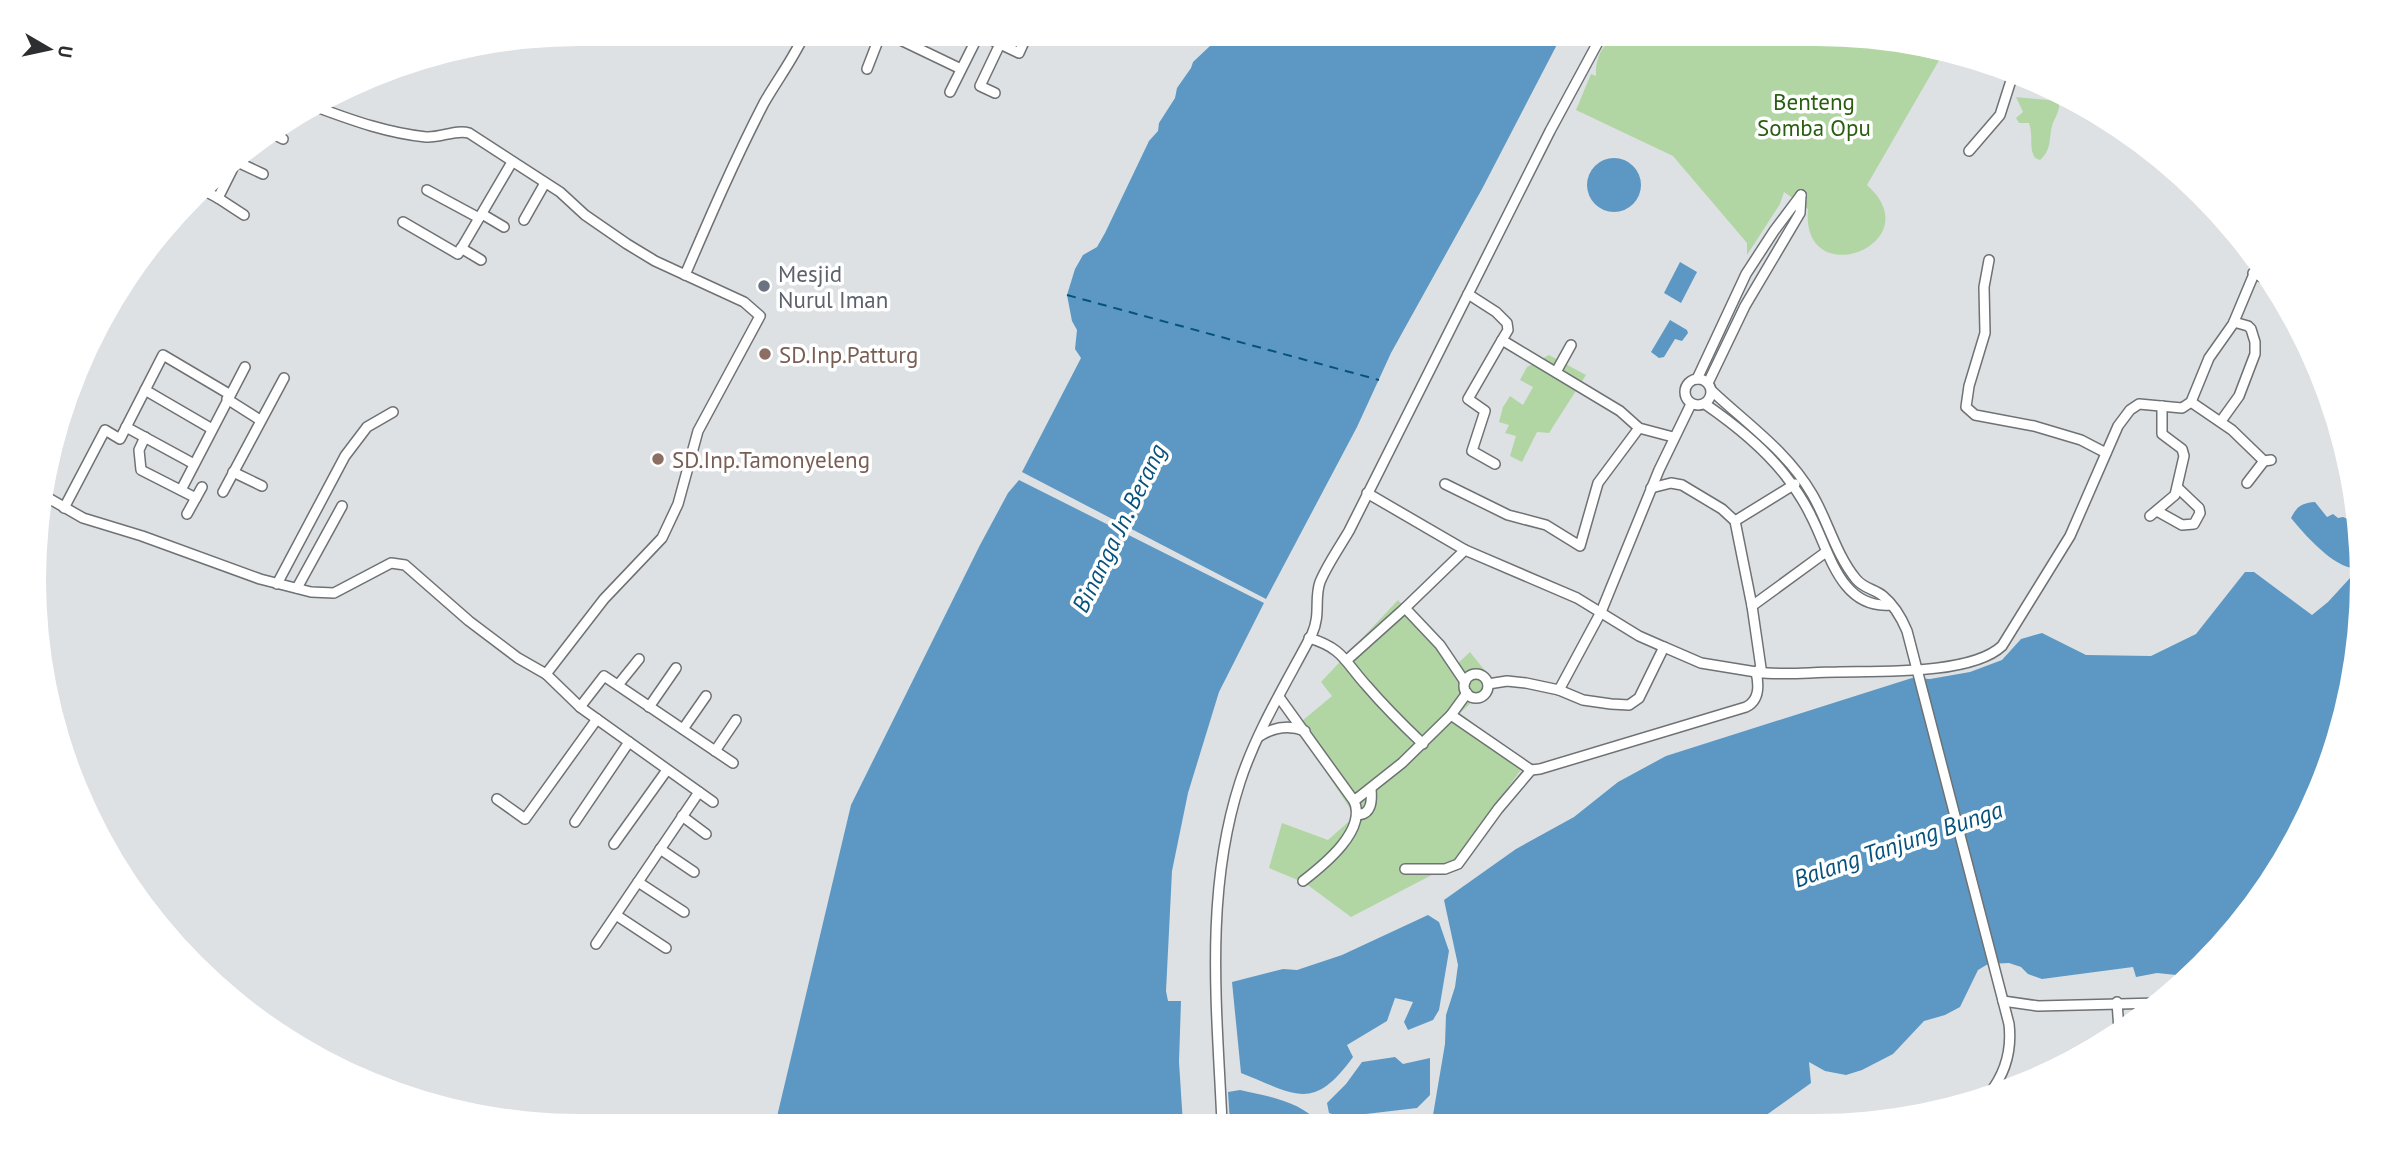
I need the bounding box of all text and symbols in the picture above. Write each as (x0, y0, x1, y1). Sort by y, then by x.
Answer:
north arrow (14, 14, 84, 84)
text: U (53, 44, 79, 59)
park label: Benteng Somba Opu (1757, 87, 1871, 142)
place label: Mesjid Nurul Iman (778, 259, 888, 314)
marker: Mesjid Nurul Iman (756, 278, 772, 294)
place label: SD.Inp.Patturg (779, 340, 918, 369)
marker: SD.Inp.Patturg (757, 346, 773, 362)
water label: Binanga Jn. Berang (1065, 439, 1173, 617)
place label: SD.Inp.Tamonyeleng (672, 445, 870, 474)
marker: SD.Inp.Tamonyeleng (650, 451, 666, 467)
water label: Balang Tanjung Bunga (1789, 794, 2007, 894)

